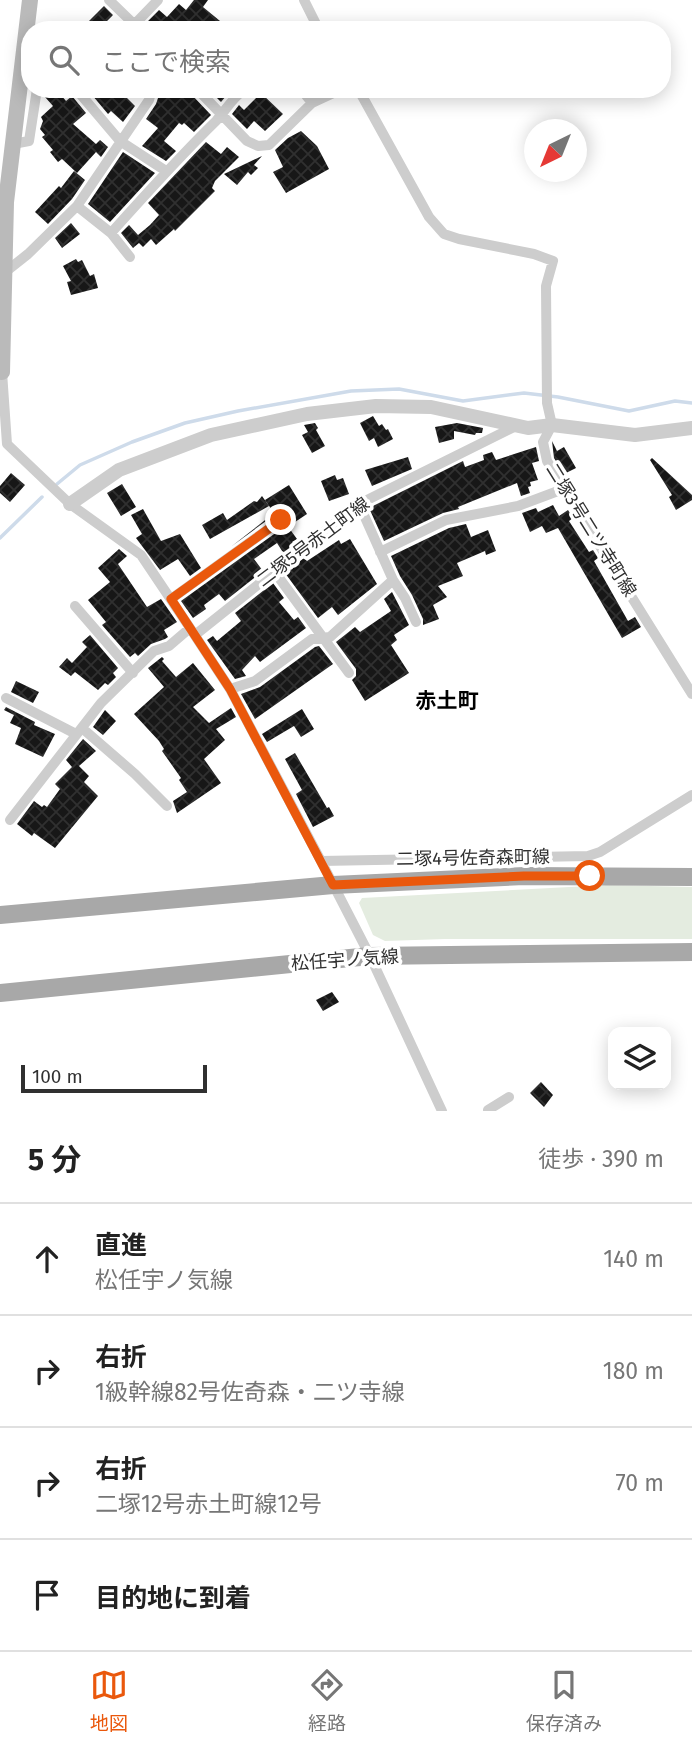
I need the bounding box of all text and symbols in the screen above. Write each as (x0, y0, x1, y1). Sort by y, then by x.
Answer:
search box (21, 21, 671, 98)
icon: search (45, 41, 83, 79)
text: ここで検索 (101, 47, 231, 78)
north arrow (524, 119, 587, 182)
street label: 二塚3号二ツ寺町線 (541, 459, 641, 601)
street label: 二塚5号赤土町線 (252, 493, 374, 591)
route end (265, 504, 296, 535)
district label: 赤土町 (416, 688, 479, 714)
street label: 二塚4号佐奇森町線 (396, 846, 550, 870)
route start (574, 860, 605, 891)
street label: 松任宇ノ気線 (290, 945, 400, 975)
map controls (608, 1027, 671, 1090)
button: layers (608, 1027, 671, 1090)
scale bar (21, 1062, 206, 1094)
text: 100 m (32, 1065, 83, 1088)
text: 5 分 (28, 1142, 81, 1178)
text: 徒歩 · 390 m (538, 1145, 664, 1173)
text: 直進 (95, 1230, 147, 1261)
icon: ahead (28, 1240, 66, 1278)
text: 140 m (603, 1245, 664, 1273)
text: 松任宇ノ気線 (95, 1266, 233, 1294)
text: 右折 (95, 1342, 147, 1373)
icon: right (28, 1352, 66, 1390)
text: 180 m (603, 1357, 664, 1385)
text: 1級幹線82号佐奇森・二ツ寺線 (95, 1378, 405, 1406)
text: 右折 (95, 1454, 147, 1485)
icon: right (28, 1464, 66, 1502)
text: 70 m (615, 1469, 664, 1497)
text: 二塚12号赤土町線12号 (95, 1490, 322, 1518)
icon: arrive (28, 1576, 66, 1614)
text: 目的地に到着 (95, 1583, 251, 1614)
tab: 地図 (90, 1666, 128, 1735)
tab: 経路 (308, 1666, 346, 1735)
tab: 保存済み (526, 1666, 602, 1735)

